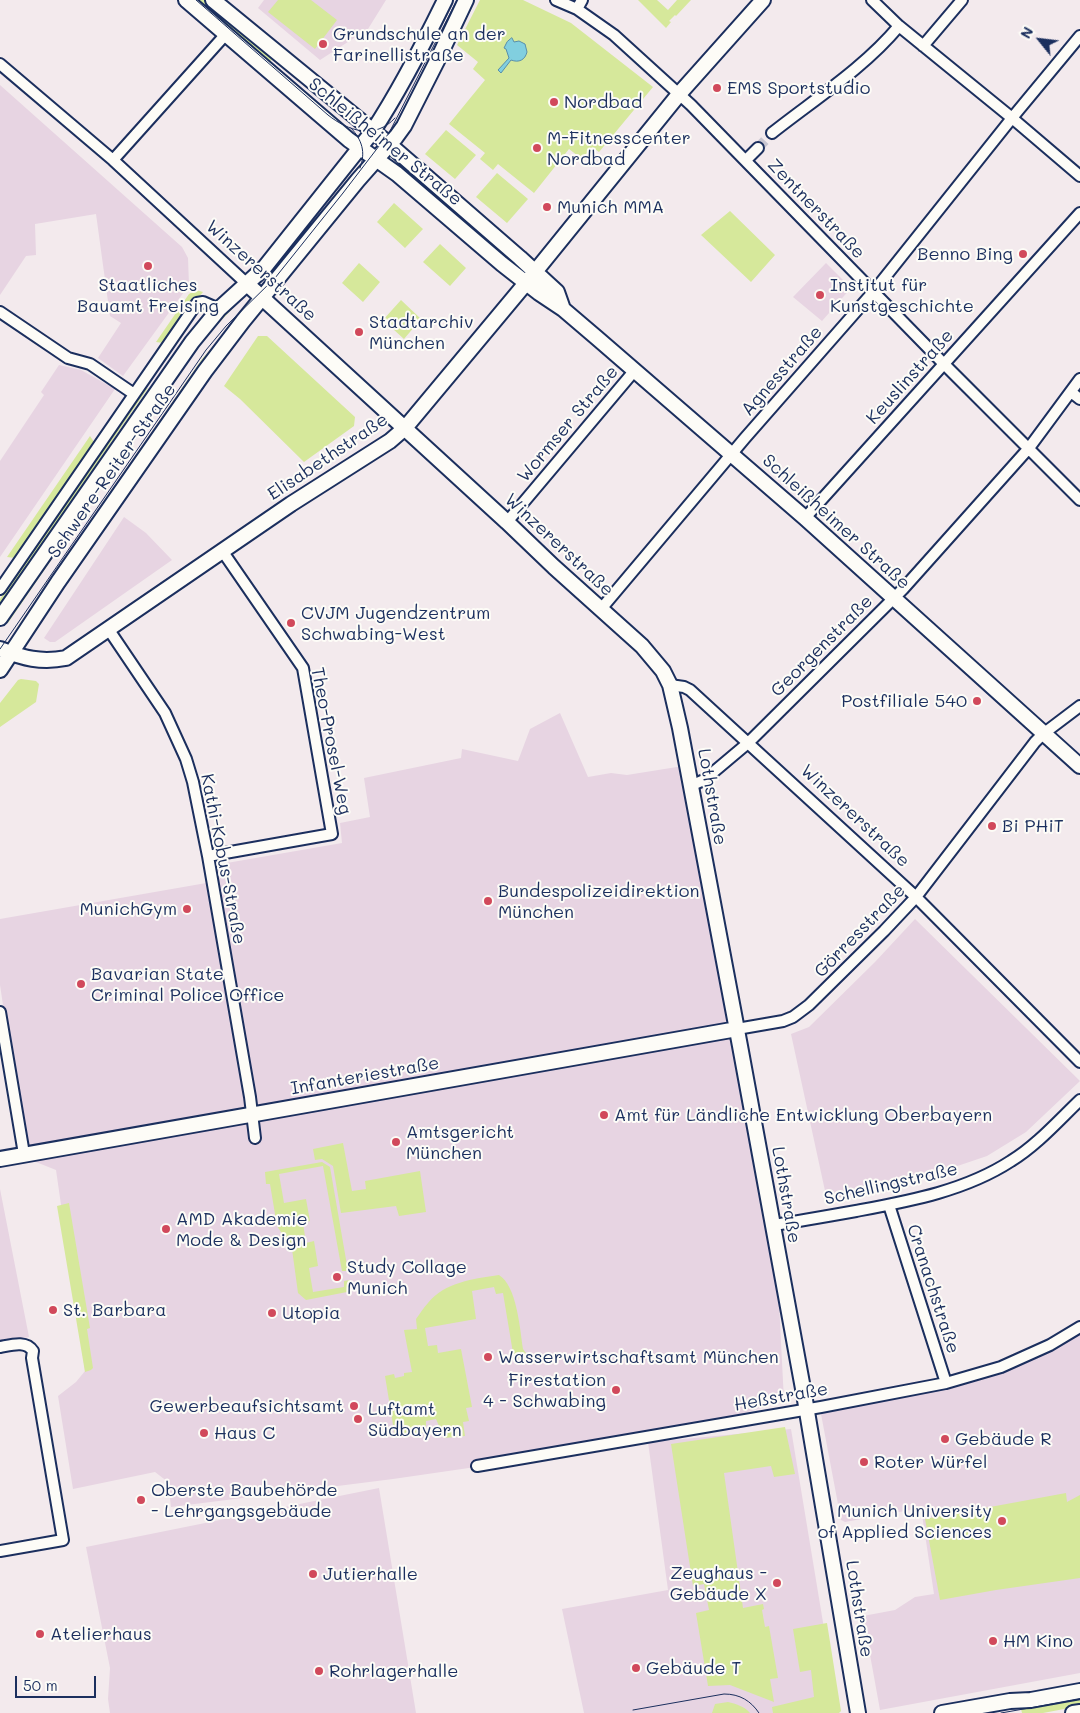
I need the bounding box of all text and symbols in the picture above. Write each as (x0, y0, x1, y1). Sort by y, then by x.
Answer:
north arrow (1015, 15, 1065, 65)
place label: Grundschule an der Farinellistraße (333, 23, 506, 66)
text: N (1016, 23, 1037, 42)
marker: Grundschule an der Farinellistraße (317, 38, 329, 50)
street label: Schleißheimer Straße (304, 73, 466, 211)
place label: EMS Sportstudio (727, 77, 871, 99)
marker: EMS Sportstudio (711, 82, 723, 94)
place label: Nordbad (564, 91, 642, 113)
marker: Nordbad (548, 96, 560, 108)
place label: M-Fitnesscenter Nordbad (547, 127, 691, 170)
marker: M-Fitnesscenter Nordbad (531, 142, 543, 154)
street label: Zentnerstraße (763, 154, 869, 264)
place label: Munich MMA (557, 196, 664, 218)
marker: Munich MMA (541, 201, 553, 213)
street label: Winzererstraße (201, 216, 321, 326)
place label: Benno Bing (917, 243, 1013, 265)
marker: Benno Bing (1017, 248, 1029, 260)
marker: Staatliches Bauamt Freising (142, 260, 154, 272)
place label: Staatliches Bauamt Freising (77, 274, 219, 316)
place label: Institut für Kunstgeschichte (830, 274, 974, 316)
marker: Institut für Kunstgeschichte (814, 289, 826, 301)
place label: Stadtarchiv München (369, 311, 474, 354)
street label: Agnesstraße (737, 322, 827, 420)
street label: Keuslinstraße (862, 325, 958, 429)
marker: Stadtarchiv München (353, 326, 365, 338)
street label: Wormser Straße (513, 361, 623, 487)
street label: Schwere-Reiter-Straße (43, 379, 181, 563)
street label: Elisabethstraße (264, 409, 392, 505)
street label: Schleißheimer Straße (758, 450, 914, 594)
street label: Winzererstraße (500, 489, 618, 601)
street label: Georgenstraße (767, 591, 877, 701)
place label: CVJM Jugendzentrum Schwabing-West (301, 602, 490, 644)
marker: CVJM Jugendzentrum Schwabing-West (285, 617, 297, 629)
street label: Theo-Prosel-Weg (306, 665, 356, 817)
place label: Postfiliale 540 (841, 690, 967, 712)
marker: Postfiliale 540 (971, 695, 983, 707)
street label: Lothstraße (693, 747, 731, 847)
street label: Winzererstraße (796, 760, 914, 872)
street label: Kathi-Kobus-Straße (196, 772, 250, 946)
place label: Bi PHiT (1002, 815, 1064, 837)
marker: Bi PHiT (986, 820, 998, 832)
place label: Bundespolizeidirektion München (498, 880, 699, 922)
street label: Görresstraße (810, 880, 910, 982)
marker: Bundespolizeidirektion München (482, 895, 494, 907)
place label: MunichGym (80, 898, 177, 920)
marker: MunichGym (181, 903, 193, 915)
place label: Bavarian State Criminal Police Office (91, 963, 284, 1006)
marker: Bavarian State Criminal Police Office (75, 978, 87, 990)
street label: Infanteriestraße (289, 1052, 441, 1100)
place label: Amt für Ländliche Entwicklung Oberbayern (614, 1104, 992, 1126)
marker: Amt für Ländliche Entwicklung Oberbayern (598, 1109, 610, 1121)
place label: Amtsgericht München (406, 1121, 514, 1164)
marker: Amtsgericht München (390, 1136, 402, 1148)
street label: Lothstraße (767, 1145, 805, 1245)
street label: Schellingstraße (822, 1158, 960, 1210)
place label: AMD Akademie Mode & Design (176, 1208, 308, 1250)
street label: Cranachstraße (902, 1222, 964, 1356)
marker: AMD Akademie Mode & Design (160, 1223, 172, 1235)
place label: Study Collage Munich (347, 1256, 467, 1298)
marker: Study Collage Munich (331, 1271, 343, 1283)
place label: St. Barbara (63, 1299, 166, 1321)
place label: Utopia (282, 1302, 340, 1324)
marker: St. Barbara (47, 1304, 59, 1316)
marker: Utopia (266, 1307, 278, 1319)
place label: Wasserwirtschaftsamt München (498, 1346, 779, 1368)
marker: Wasserwirtschaftsamt München (482, 1351, 494, 1363)
place label: Firestation 4 - Schwabing (483, 1369, 606, 1412)
street label: Heßstraße (732, 1378, 830, 1416)
marker: Firestation 4 - Schwabing (610, 1384, 622, 1396)
place label: Gewerbeaufsichtsamt (150, 1395, 344, 1417)
place label: Luftamt Südbayern (368, 1398, 462, 1440)
marker: Gewerbeaufsichtsamt (348, 1400, 360, 1412)
marker: Luftamt Südbayern (352, 1413, 364, 1425)
place label: Haus C (214, 1422, 275, 1444)
marker: Haus C (198, 1427, 210, 1439)
place label: Gebäude R (955, 1428, 1052, 1450)
marker: Gebäude R (939, 1433, 951, 1445)
place label: Roter Würfel (874, 1451, 987, 1473)
marker: Roter Würfel (858, 1456, 870, 1468)
place label: Oberste Baubehörde - Lehrgangsgebäude (151, 1479, 338, 1522)
marker: Oberste Baubehörde - Lehrgangsgebäude (135, 1494, 147, 1506)
place label: Munich University of Applied Sciences (818, 1500, 992, 1542)
marker: Munich University of Applied Sciences (996, 1515, 1008, 1527)
street label: Lothstraße (841, 1559, 877, 1659)
place label: Zeughaus - Gebäude X (670, 1562, 767, 1605)
place label: Jutierhalle (323, 1563, 418, 1585)
marker: Jutierhalle (307, 1568, 319, 1580)
marker: Zeughaus - Gebäude X (771, 1577, 783, 1589)
place label: Atelierhaus (50, 1623, 152, 1645)
marker: Atelierhaus (34, 1628, 46, 1640)
place label: HM Kino (1003, 1630, 1073, 1652)
marker: HM Kino (987, 1635, 999, 1647)
place label: Gebäude T (646, 1657, 741, 1679)
place label: Rohrlagerhalle (329, 1660, 458, 1682)
marker: Gebäude T (630, 1662, 642, 1674)
marker: Rohrlagerhalle (313, 1665, 325, 1677)
scale bar (18, 1666, 99, 1698)
text: 50 m (23, 1675, 58, 1695)

